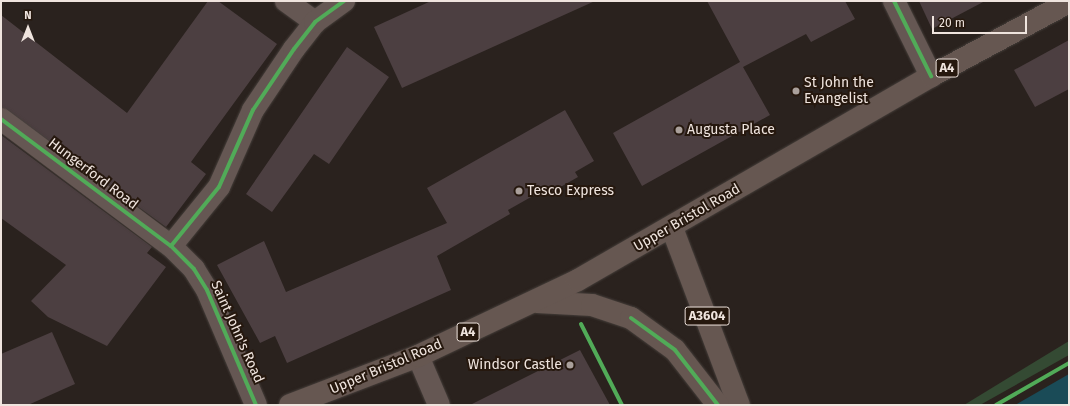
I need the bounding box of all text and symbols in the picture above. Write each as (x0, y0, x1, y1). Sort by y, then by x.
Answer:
north arrow (8, 8, 48, 48)
scale bar (934, 8, 1029, 34)
text: N (24, 9, 32, 22)
text: 20 m (939, 16, 965, 30)
road number: A4 (935, 57, 959, 79)
place label: St John the Evangelist (804, 75, 874, 108)
marker: St John the Evangelist (791, 86, 801, 96)
place label: Augusta Place (687, 122, 775, 138)
marker: Augusta Place (674, 125, 684, 135)
street label: Hungerford Road (45, 135, 141, 213)
street label: Upper Bristol Road (631, 181, 743, 255)
place label: Tesco Express (527, 183, 614, 199)
marker: Tesco Express (514, 186, 524, 196)
street label: Saint John's Road (207, 278, 267, 386)
road number: A3604 (684, 305, 730, 327)
road number: A4 (456, 321, 480, 343)
street label: Upper Bristol Road (327, 336, 445, 398)
place label: Windsor Castle (468, 357, 562, 373)
marker: Windsor Castle (565, 360, 575, 370)

